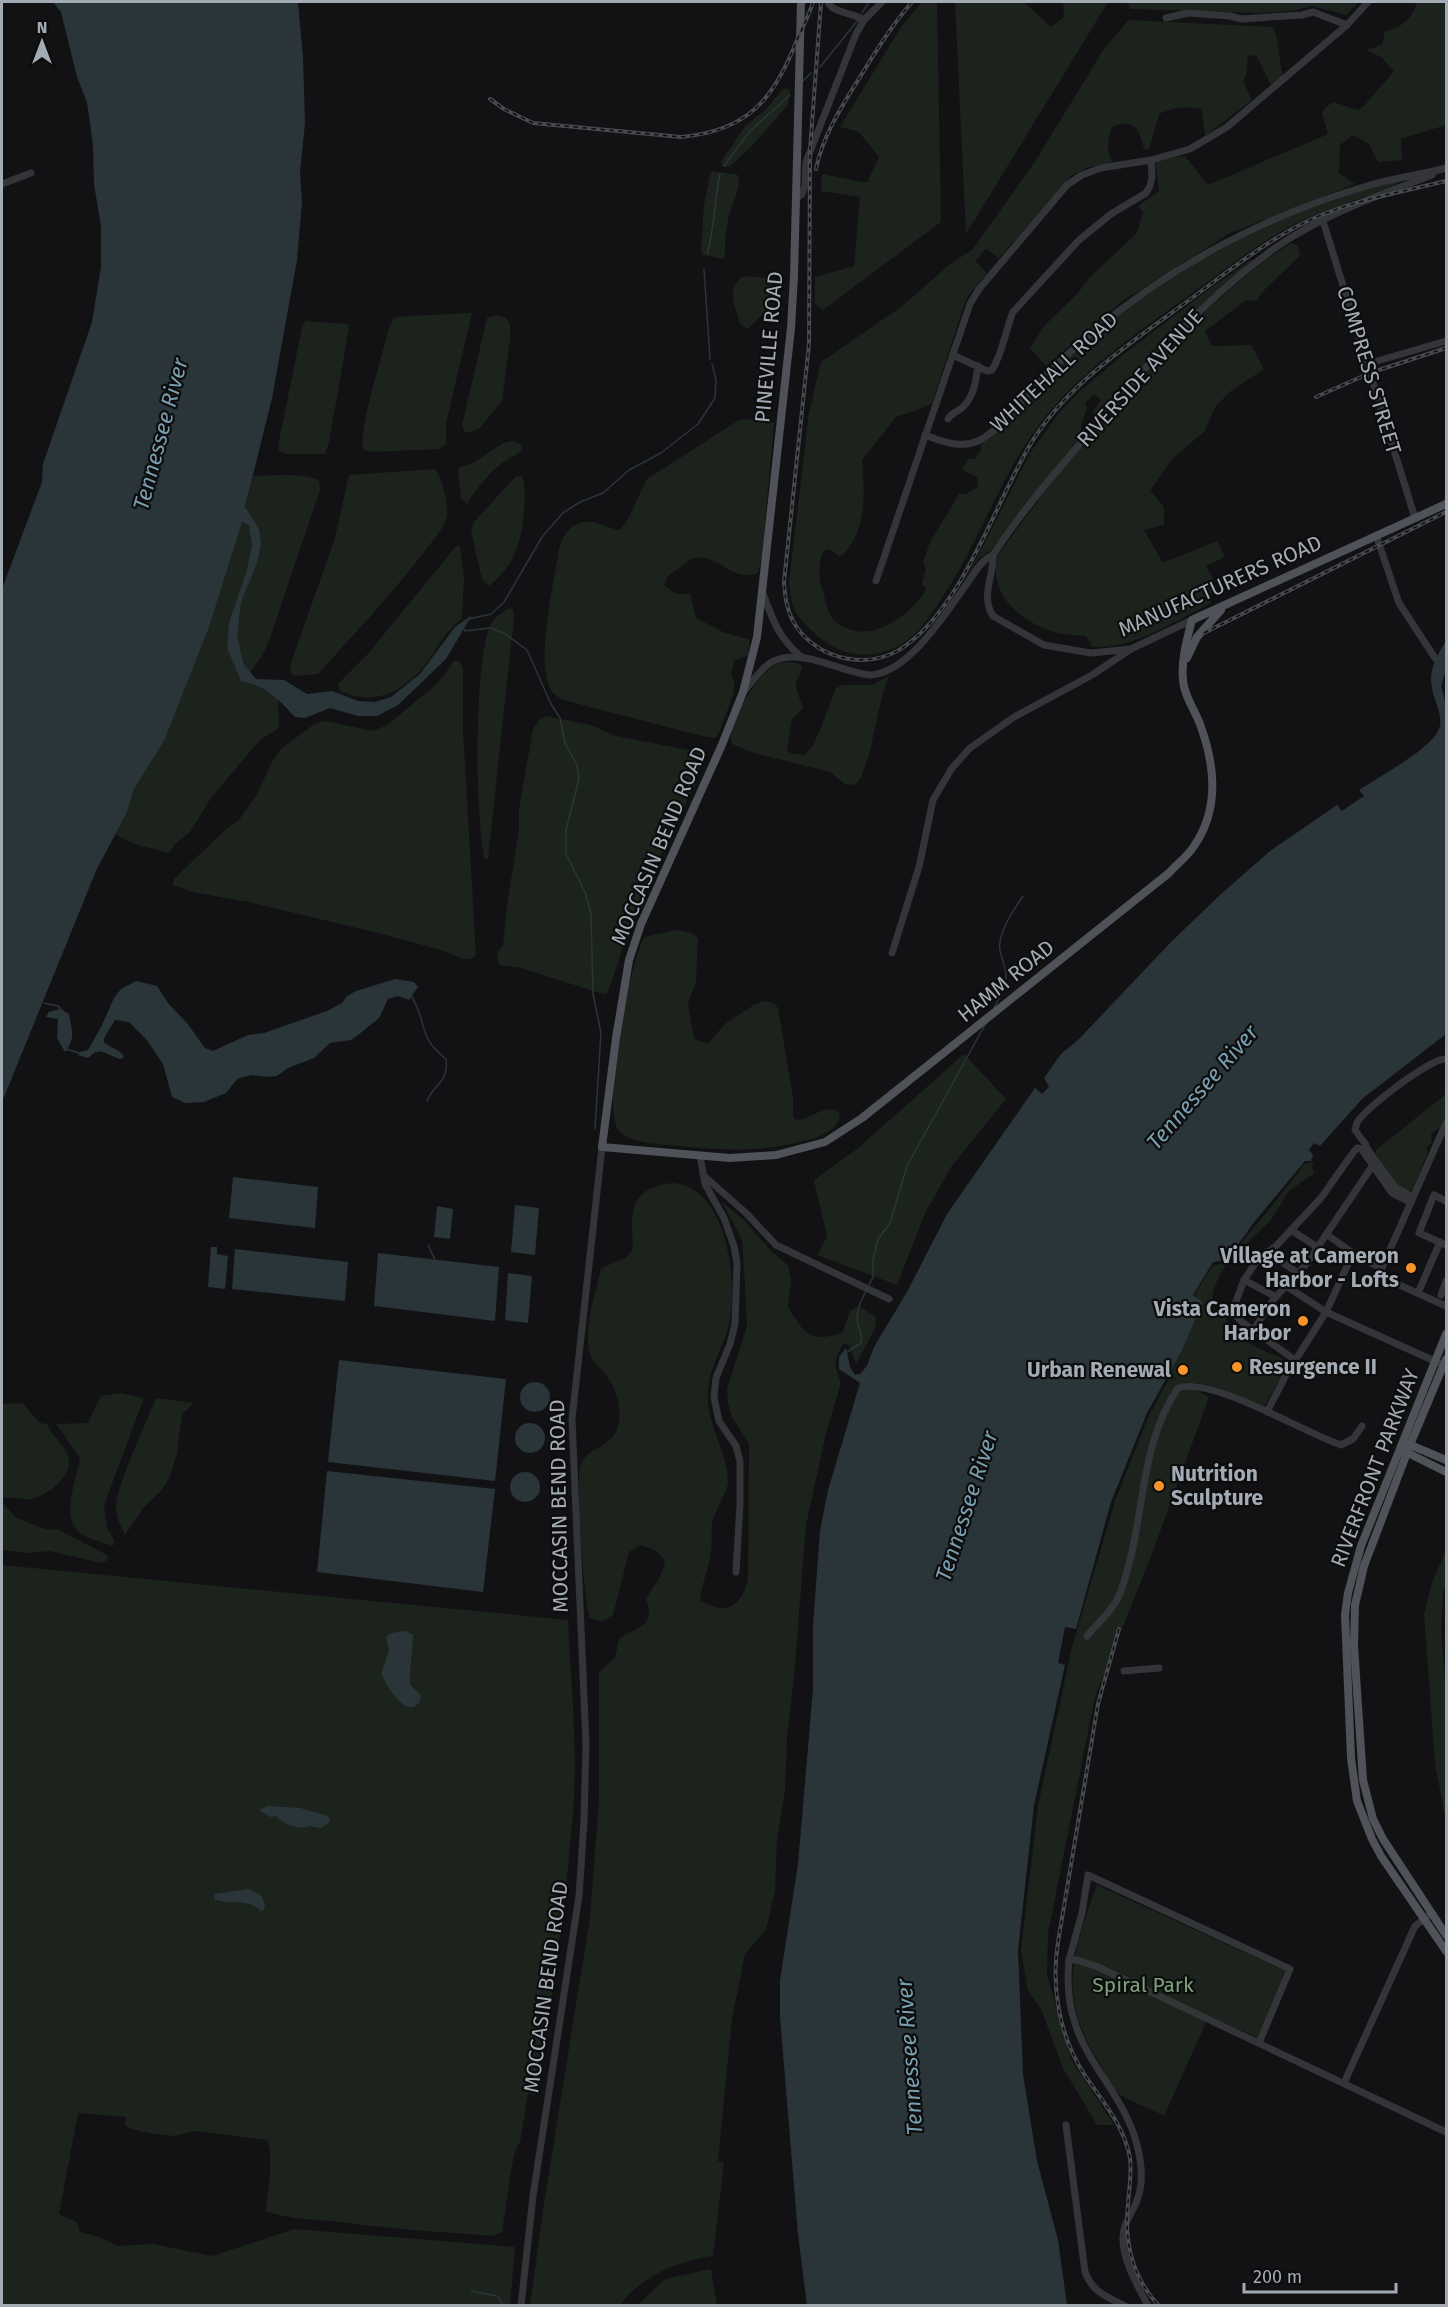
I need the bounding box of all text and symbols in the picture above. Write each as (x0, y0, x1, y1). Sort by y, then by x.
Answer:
north arrow (12, 12, 72, 72)
text: N (37, 18, 47, 37)
street label: PINEVILLE ROAD (749, 270, 789, 424)
street label: COMPRESS STREET (1331, 283, 1407, 457)
street label: RIVERSIDE AVENUE (1071, 304, 1209, 452)
street label: WHITEHALL ROAD (985, 306, 1123, 438)
water label: Tennessee River (127, 355, 194, 513)
street label: MANUFACTURERS ROAD (1114, 529, 1326, 643)
street label: MOCCASIN BEND ROAD (605, 743, 713, 949)
street label: HAMM ROAD (952, 934, 1060, 1028)
water label: Tennessee River (1141, 1019, 1264, 1155)
place label: Village at Cameron Harbor - Lofts (1219, 1243, 1399, 1293)
marker: Village at Cameron Harbor - Lofts (1404, 1261, 1418, 1275)
place label: Vista Cameron Harbor (1153, 1296, 1292, 1346)
marker: Vista Cameron Harbor (1296, 1314, 1310, 1328)
place label: Resurgence II (1249, 1354, 1377, 1380)
place label: Urban Renewal (1027, 1357, 1172, 1383)
marker: Resurgence II (1230, 1360, 1244, 1374)
marker: Urban Renewal (1176, 1363, 1190, 1377)
street label: RIVERFRONT PARKWAY (1325, 1365, 1425, 1571)
street label: MOCCASIN BEND ROAD (544, 1399, 574, 1613)
water label: Tennessee River (929, 1427, 1004, 1585)
place label: Nutrition Sculpture (1171, 1461, 1264, 1511)
marker: Nutrition Sculpture (1152, 1479, 1166, 1493)
street label: MOCCASIN BEND ROAD (518, 1880, 574, 2094)
park label: Spiral Park (1092, 1972, 1194, 1998)
water label: Tennessee River (891, 1977, 928, 2136)
scale bar (1244, 2256, 1396, 2294)
text: 200 m (1253, 2266, 1302, 2288)

